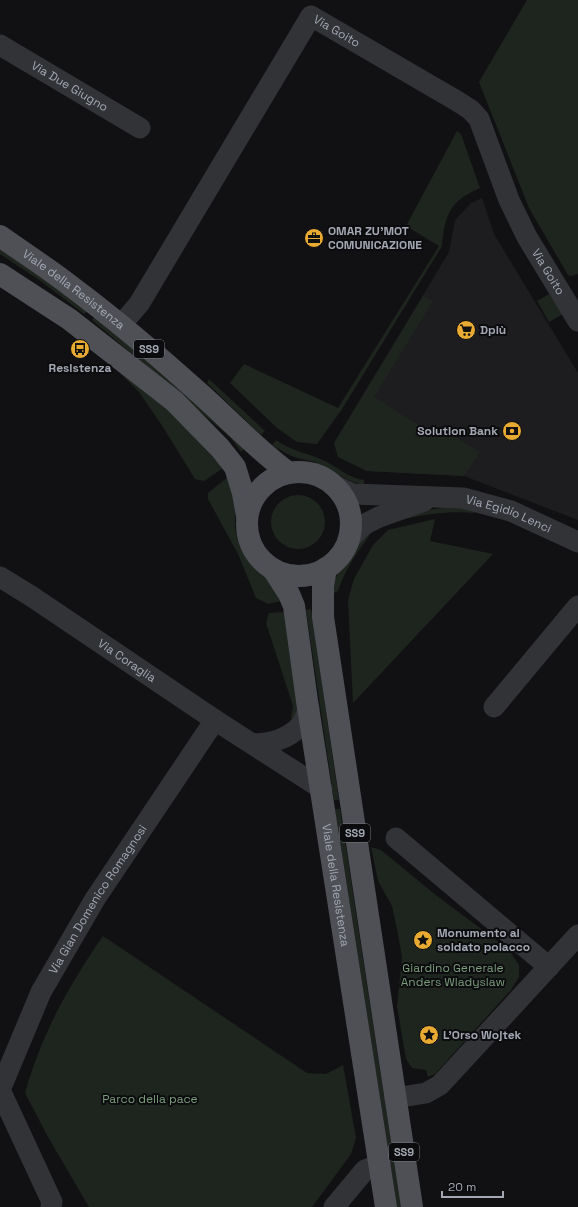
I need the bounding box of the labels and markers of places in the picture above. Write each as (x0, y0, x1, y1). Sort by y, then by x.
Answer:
place label: OMAR ZU'MOT COMUNICAZIONE (328, 223, 422, 253)
office icon: OMAR ZU'MOT COMUNICAZIONE (303, 227, 325, 249)
supermarket icon: Dpiù (455, 319, 477, 341)
place label: Dpiù (480, 322, 506, 338)
bus stop icon: Resistenza (69, 338, 91, 360)
place label: Resistenza (49, 360, 111, 376)
bank icon: Solution Bank (501, 420, 523, 442)
place label: Solution Bank (417, 423, 498, 439)
place label: Monumento al soldato polacco (437, 925, 530, 955)
place icon: Monumento al soldato polacco (412, 929, 434, 951)
place icon: L’Orso Wojtek (418, 1024, 440, 1046)
place label: L’Orso Wojtek (443, 1027, 522, 1043)

